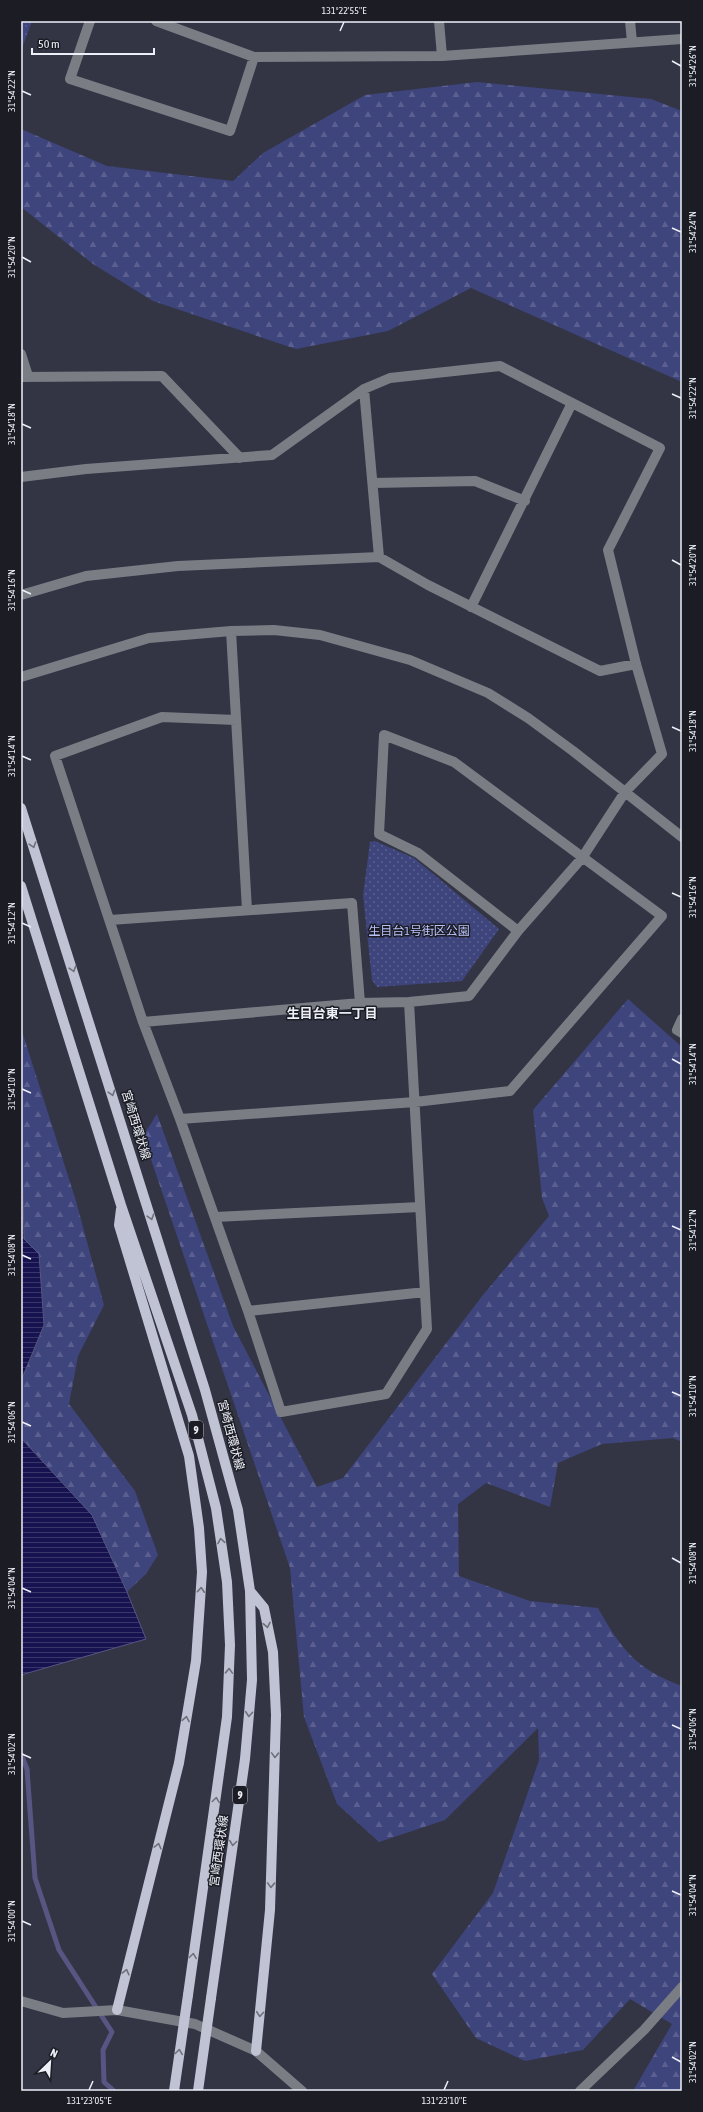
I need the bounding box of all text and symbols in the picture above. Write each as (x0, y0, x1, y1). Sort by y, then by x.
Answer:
text: 131°22'55"E (322, 5, 367, 16)
scale bar (32, 30, 154, 56)
text: 50 m (38, 37, 60, 51)
text: 31°54'26"N (687, 45, 698, 87)
text: 31°54'22"N (6, 70, 17, 112)
text: 31°54'24"N (687, 211, 698, 253)
text: 31°54'20"N (6, 236, 17, 278)
text: 31°54'22"N (687, 377, 698, 419)
text: 31°54'18"N (6, 403, 17, 445)
text: 31°54'20"N (687, 544, 698, 586)
text: 31°54'16"N (6, 569, 17, 611)
text: 31°54'18"N (687, 710, 698, 752)
text: 31°54'14"N (6, 735, 17, 777)
one-way arrow (28, 842, 37, 849)
text: 31°54'16"N (687, 876, 698, 918)
text: 31°54'12"N (6, 902, 17, 944)
park label: 生目台1号街区公園 (368, 924, 470, 938)
one-way arrow (69, 965, 77, 972)
district label: 生目台東一丁目 (286, 1006, 378, 1021)
text: 31°54'14"N (687, 1043, 698, 1085)
text: 31°54'10"N (6, 1068, 17, 1110)
one-way arrow (108, 1089, 116, 1096)
street label: 宮崎西環状線 (119, 1089, 153, 1161)
text: 31°54'12"N (687, 1209, 698, 1251)
one-way arrow (146, 1213, 155, 1220)
text: 31°54'08"N (6, 1234, 17, 1276)
text: 31°54'10"N (687, 1375, 698, 1417)
street label: 宮崎西環状線 (215, 1398, 247, 1472)
text: 31°54'06"N (6, 1401, 17, 1443)
road number: 9 (189, 1421, 203, 1439)
one-way arrow (217, 1538, 226, 1544)
text: 31°54'08"N (687, 1542, 698, 1584)
text: 31°54'04"N (6, 1567, 17, 1609)
one-way arrow (196, 1587, 205, 1593)
one-way arrow (263, 1622, 271, 1629)
one-way arrow (225, 1668, 234, 1674)
text: 31°54'06"N (687, 1708, 698, 1750)
one-way arrow (245, 1711, 254, 1717)
one-way arrow (181, 1716, 190, 1722)
text: 31°54'02"N (6, 1733, 17, 1775)
one-way arrow (271, 1752, 279, 1758)
road number: 9 (233, 1786, 247, 1804)
one-way arrow (211, 1797, 220, 1803)
street label: 宮崎西環状線 (207, 1814, 231, 1888)
one-way arrow (229, 1840, 238, 1846)
one-way arrow (153, 1843, 162, 1850)
text: 31°54'04"N (687, 1874, 698, 1916)
one-way arrow (266, 1882, 275, 1888)
text: 31°54'00"N (6, 1900, 17, 1942)
one-way arrow (188, 1953, 197, 1959)
one-way arrow (122, 1969, 130, 1975)
one-way arrow (255, 2011, 264, 2017)
text: 31°54'02"N (687, 2041, 698, 2083)
north arrow (30, 2042, 70, 2082)
text: N (49, 2046, 60, 2060)
one-way arrow (174, 2049, 183, 2056)
text: 131°23'05"E (67, 2095, 112, 2106)
text: 131°23'10"E (422, 2095, 467, 2106)

